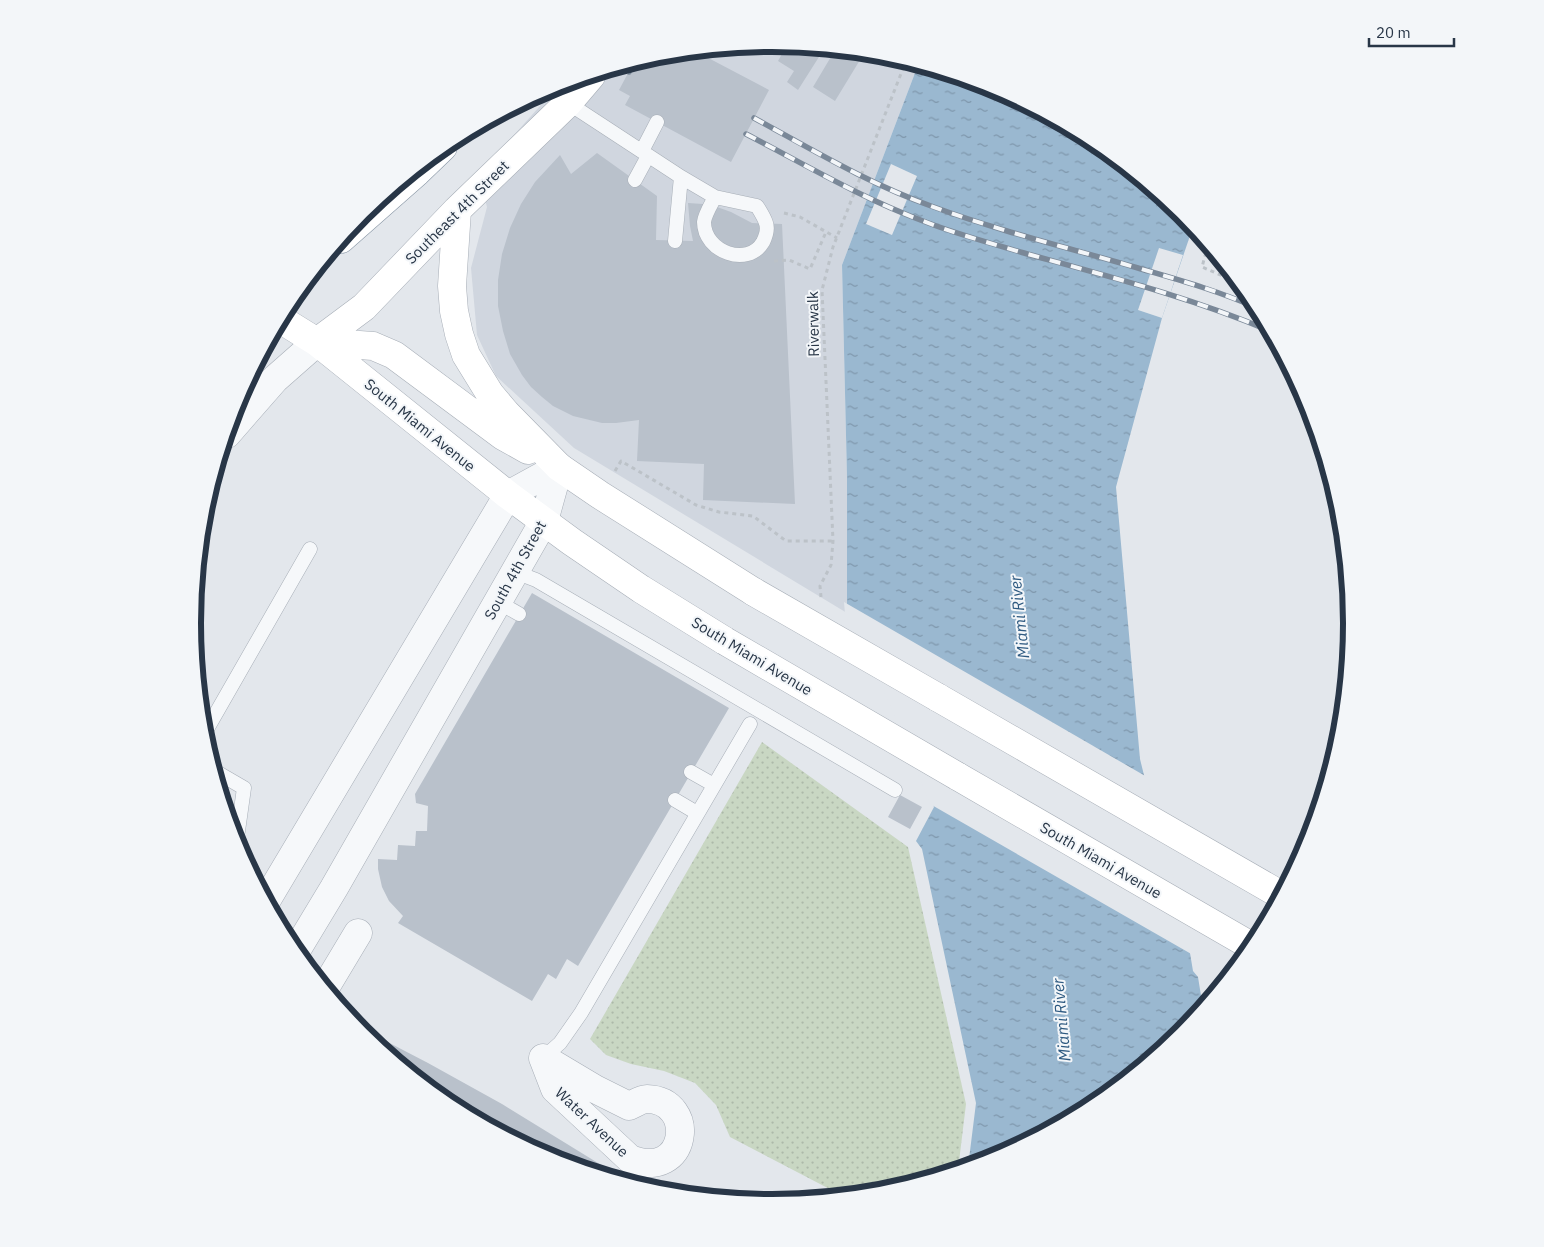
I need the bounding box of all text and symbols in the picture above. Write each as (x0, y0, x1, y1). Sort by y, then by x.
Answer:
scale bar (1369, 15, 1454, 47)
text: 20 m (1376, 23, 1411, 42)
street label: Southeast 4th Street (401, 156, 513, 268)
street label: Riverwalk (803, 291, 823, 357)
street label: South Miami Avenue (361, 374, 479, 476)
street label: South 4th Street (480, 517, 550, 623)
water label: Miami River (1005, 573, 1033, 660)
street label: South Miami Avenue (688, 612, 816, 700)
street label: South Miami Avenue (1037, 817, 1165, 903)
water label: Miami River (1047, 976, 1075, 1062)
street label: Water Avenue (551, 1083, 633, 1161)

